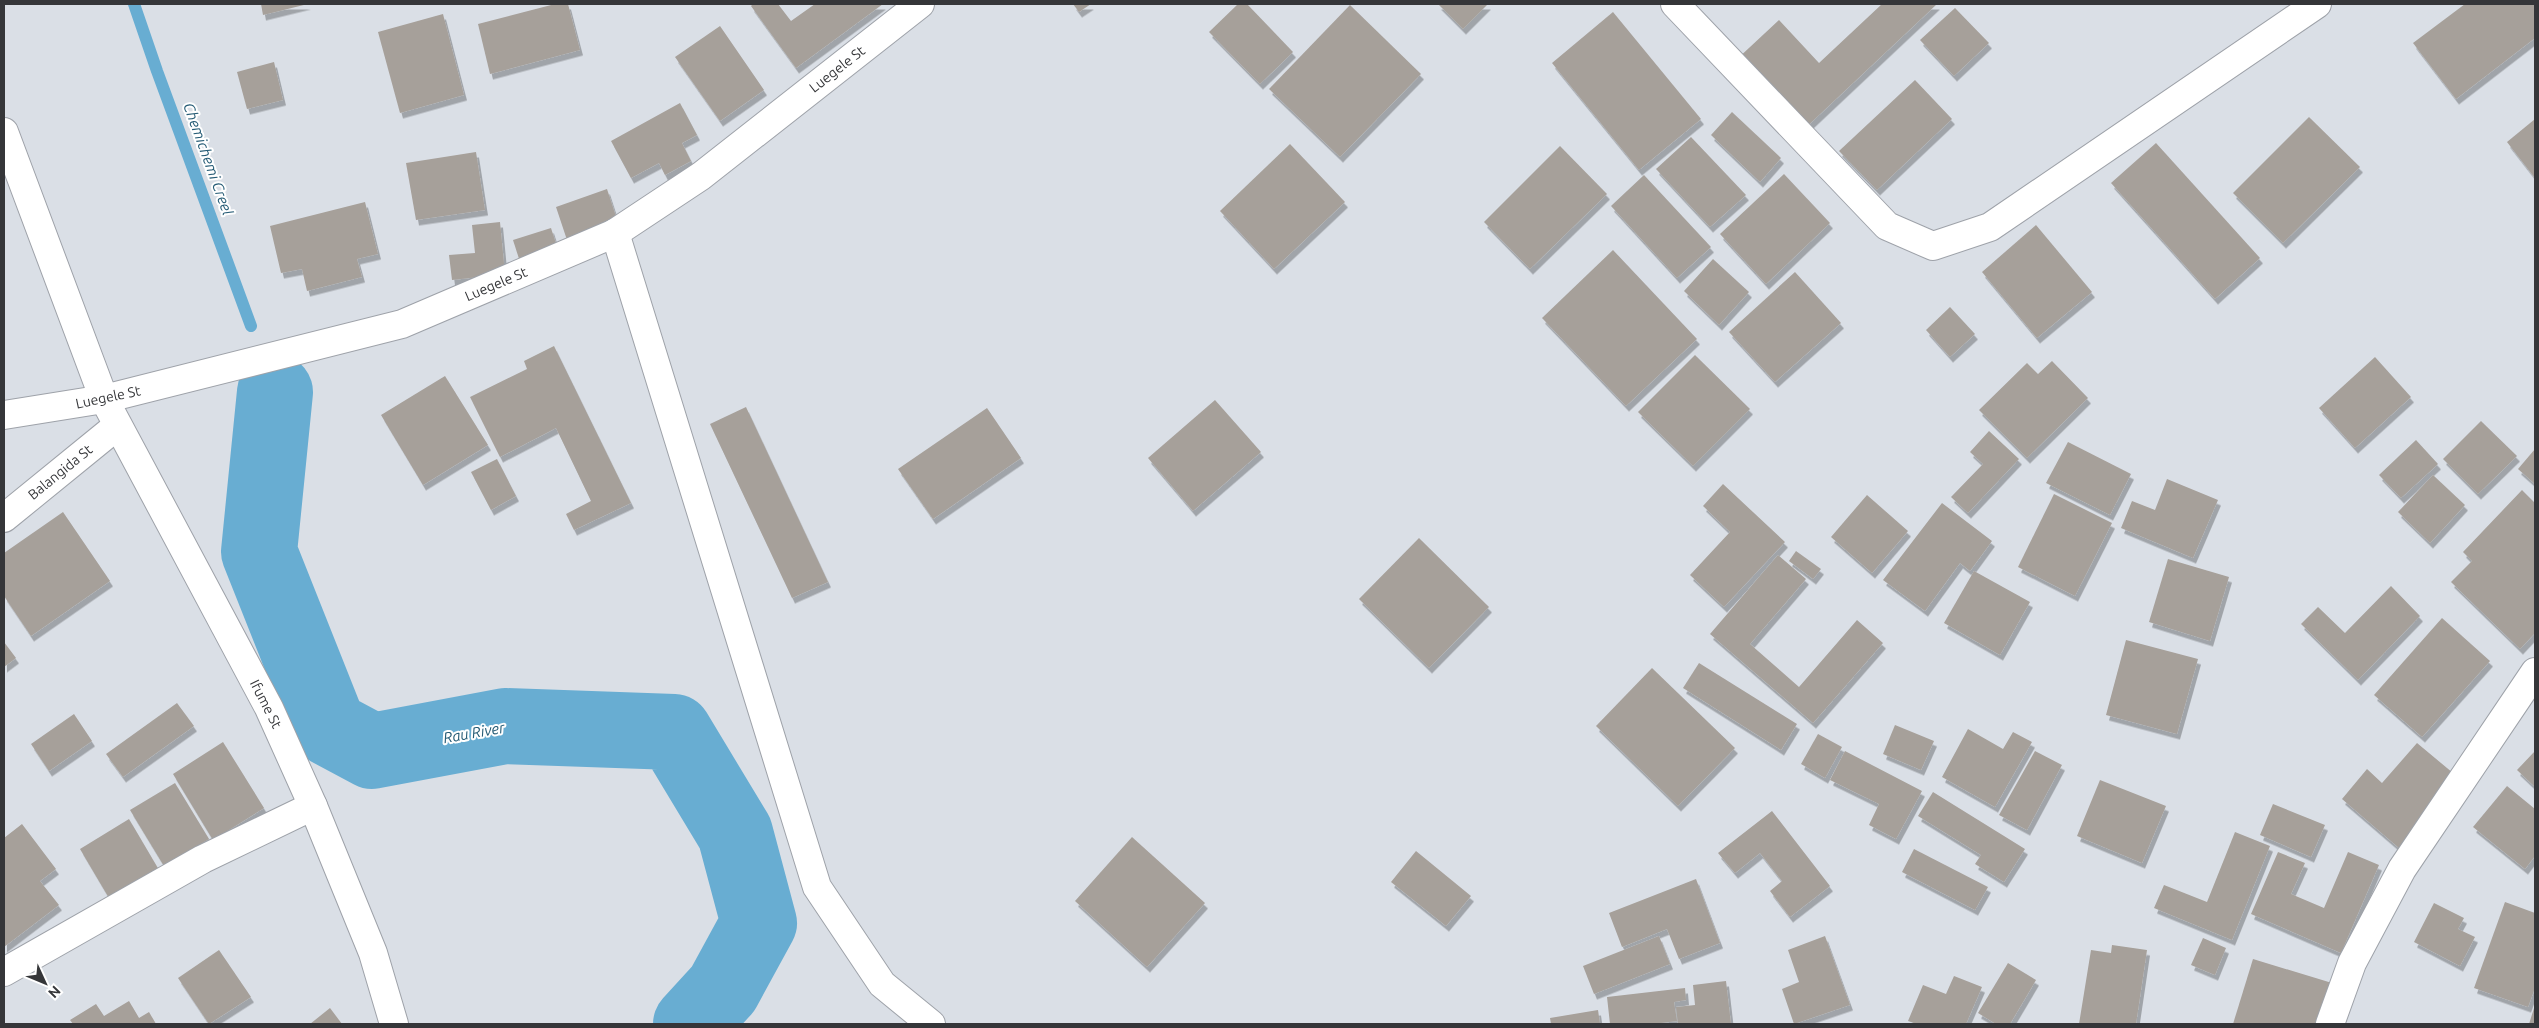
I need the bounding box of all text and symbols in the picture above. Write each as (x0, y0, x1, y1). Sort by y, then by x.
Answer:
street label: Luegele St (806, 42, 868, 96)
water label: Chemichemi Creel (180, 100, 237, 218)
street label: Luegele St (462, 264, 530, 304)
street label: Luegele St (74, 382, 142, 412)
street label: Balangida St (25, 441, 96, 503)
street label: Ifume St (247, 677, 285, 732)
water label: Rau River (442, 719, 507, 746)
north arrow (20, 958, 70, 1008)
text: N (45, 983, 64, 1001)

